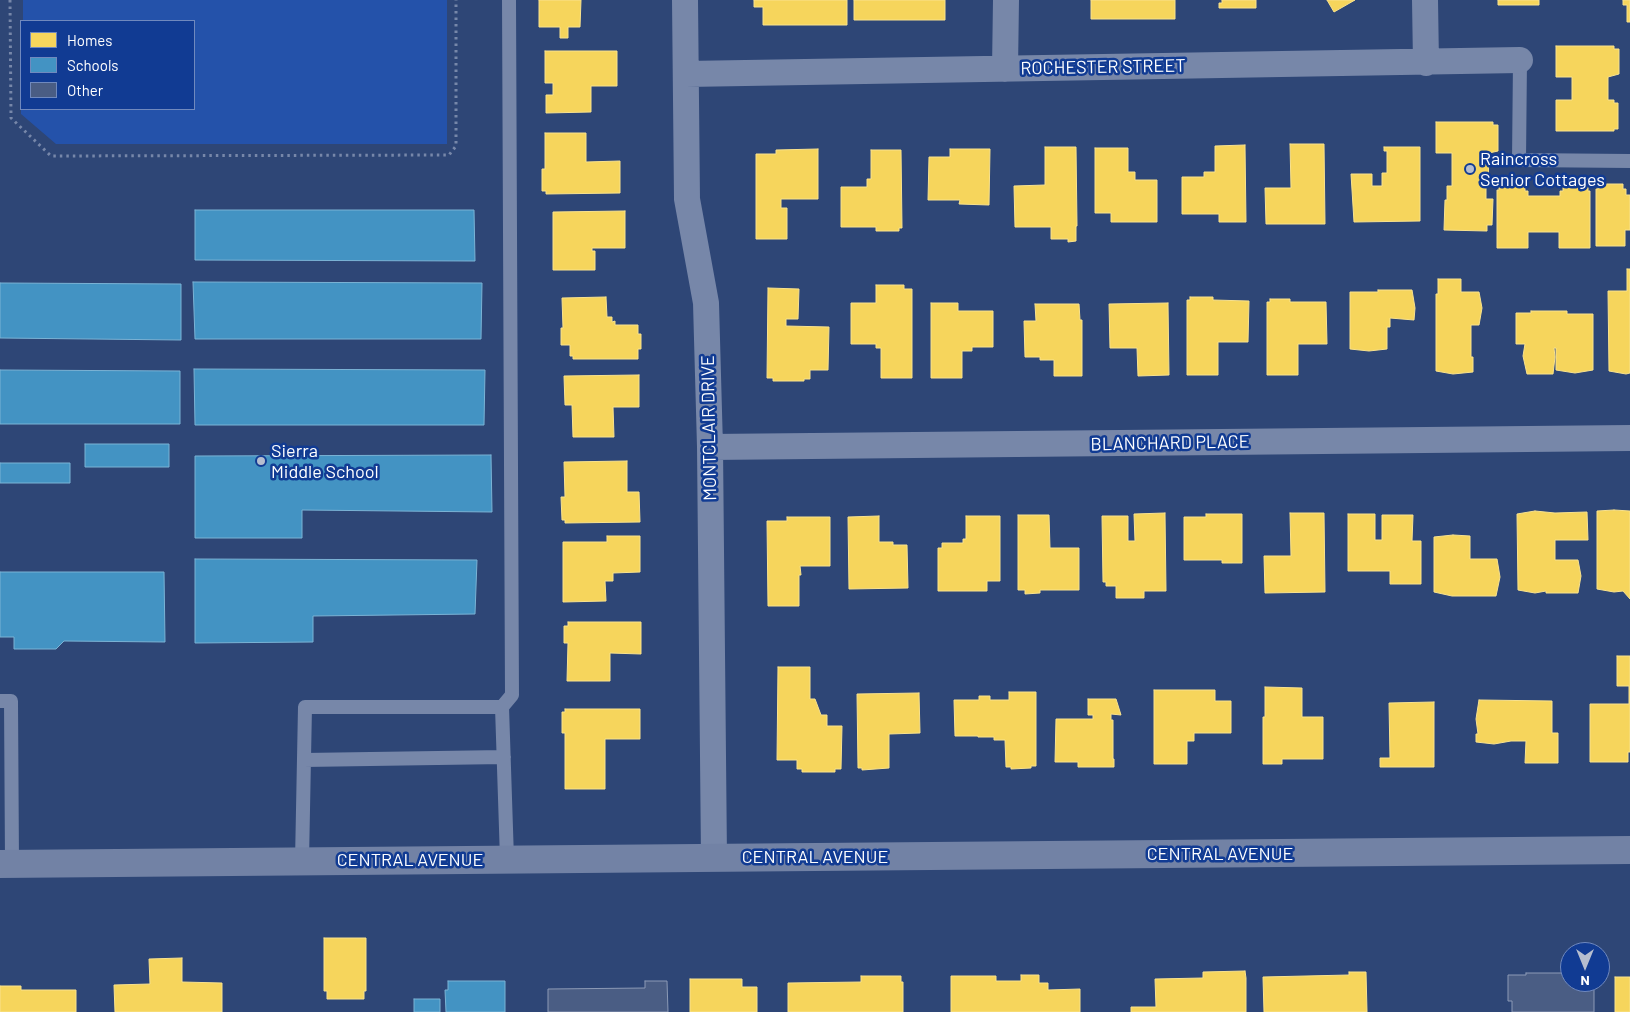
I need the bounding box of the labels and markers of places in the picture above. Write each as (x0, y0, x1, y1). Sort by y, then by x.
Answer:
place label: Raincross Senior Cottages (1480, 148, 1605, 190)
marker: Raincross Senior Cottages (1464, 163, 1476, 175)
place label: Sierra Middle School (271, 440, 379, 482)
marker: Sierra Middle School (255, 455, 267, 467)

